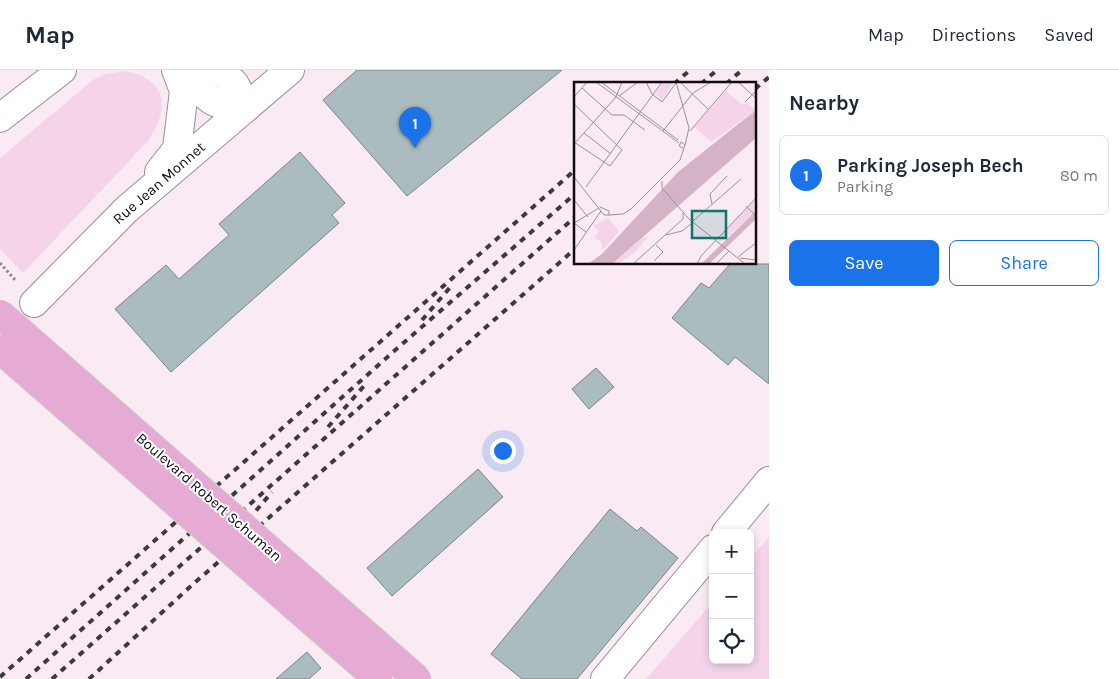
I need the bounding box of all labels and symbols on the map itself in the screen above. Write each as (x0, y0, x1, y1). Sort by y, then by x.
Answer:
inset map (574, 82, 756, 265)
pin: 1 (399, 107, 431, 148)
street label: Rue Jean Monnet (109, 138, 209, 228)
street label: Boulevard Robert Schuman (133, 429, 285, 565)
your location (490, 438, 516, 464)

